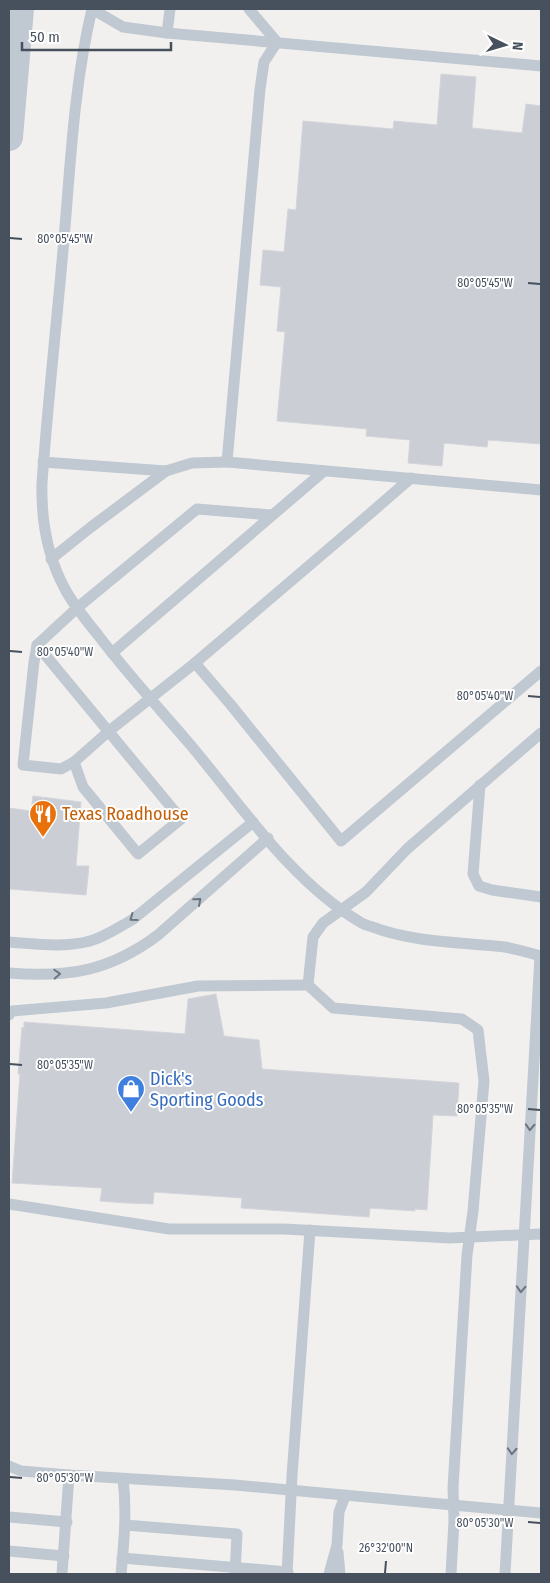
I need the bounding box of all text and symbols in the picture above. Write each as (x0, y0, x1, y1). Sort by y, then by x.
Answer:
scale bar (22, 20, 171, 52)
north arrow (480, 20, 530, 70)
text: 50 m (30, 28, 60, 46)
text: N (509, 41, 526, 51)
text: 80°05'45"W (37, 232, 93, 246)
text: 80°05'45"W (457, 276, 513, 290)
text: 80°05'40"W (37, 645, 93, 659)
text: 80°05'40"W (457, 689, 513, 703)
restaurant icon: Texas Roadhouse (28, 799, 58, 838)
place label: Texas Roadhouse (62, 803, 189, 825)
one-way arrow (192, 897, 201, 906)
one-way arrow (129, 912, 139, 921)
one-way arrow (54, 968, 62, 979)
text: 80°05'35"W (37, 1058, 93, 1072)
place label: Dick's Sporting Goods (150, 1068, 264, 1111)
shop icon: Dick's Sporting Goods (116, 1074, 146, 1113)
text: 80°05'35"W (457, 1102, 513, 1116)
one-way arrow (525, 1123, 536, 1131)
one-way arrow (516, 1285, 527, 1293)
one-way arrow (506, 1448, 517, 1456)
text: 80°05'30"W (37, 1471, 93, 1485)
text: 80°05'30"W (457, 1516, 513, 1530)
text: 26°32'00"N (359, 1541, 413, 1555)

